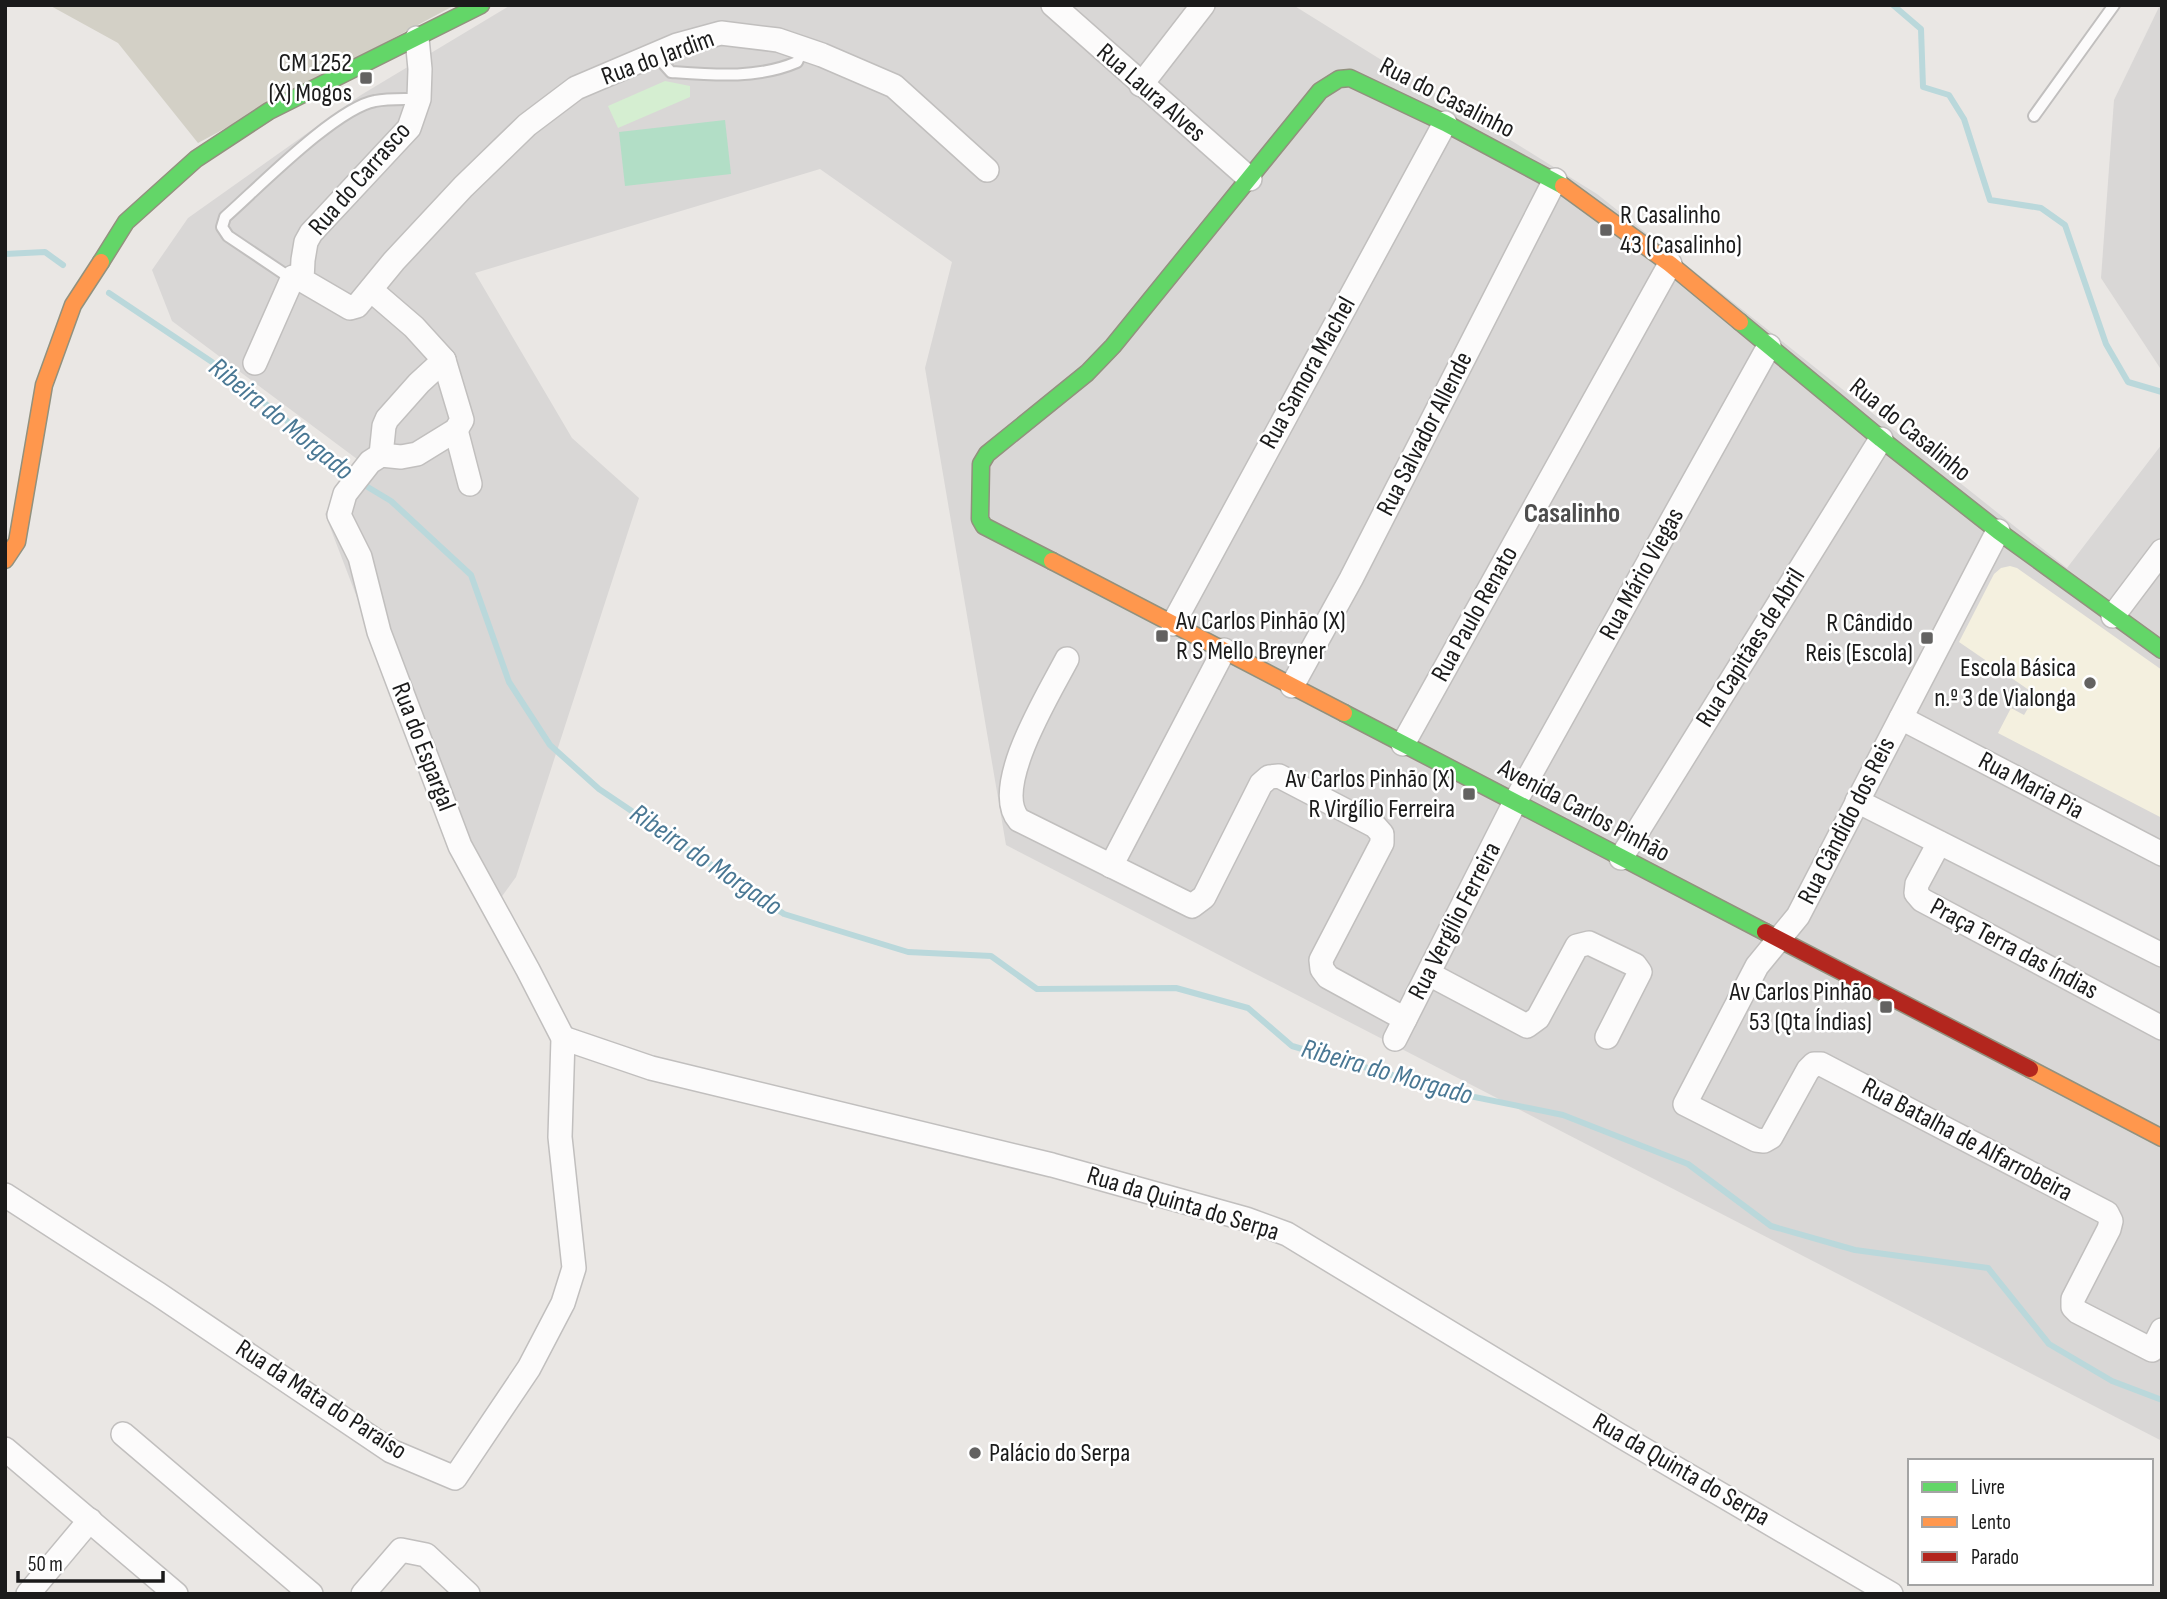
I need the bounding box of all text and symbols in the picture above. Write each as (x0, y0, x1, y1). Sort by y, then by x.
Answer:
street label: Rua do Jardim (597, 23, 719, 93)
street label: Rua Laura Alves (1090, 37, 1212, 149)
place label: CM 1252 (X) Mogos (269, 48, 352, 109)
street label: Rua do Casalinho (1374, 51, 1520, 145)
marker: CM 1252 (X) Mogos (358, 70, 374, 86)
street label: Rua do Carrasco (302, 116, 418, 242)
place label: R Casalinho 43 (Casalinho) (1620, 200, 1742, 261)
marker: R Casalinho 43 (Casalinho) (1598, 222, 1614, 238)
street label: Rua Samora Machel (1253, 292, 1363, 454)
street label: Rua Salvador Allende (1370, 347, 1480, 521)
water label: Ribeira do Morgado (202, 351, 360, 488)
street label: Rua do Casalinho (1843, 372, 1977, 488)
district label: Casalinho (1524, 497, 1620, 530)
street label: Rua Mário Viegas (1593, 503, 1691, 645)
street label: Rua Paulo Renato (1425, 541, 1525, 687)
street label: Rua Capitães de Abril (1690, 563, 1812, 733)
place label: Av Carlos Pinhão (X) R S Mello Breyner (1175, 606, 1346, 667)
place label: R Cândido Reis (Escola) (1805, 608, 1913, 669)
marker: Av Carlos Pinhão (X) R S Mello Breyner (1154, 628, 1170, 644)
marker: R Cândido Reis (Escola) (1919, 630, 1935, 646)
place label: Escola Básica n.º 3 de Vialonga (1934, 653, 2076, 714)
marker: Escola Básica n.º 3 de Vialonga (2082, 675, 2098, 691)
street label: Rua do Espargal (384, 678, 462, 816)
street label: Rua Cândido dos Reis (1792, 732, 1902, 910)
street label: Rua Maria Pia (1973, 745, 2089, 827)
street label: Avenida Carlos Pinhão (1492, 752, 1675, 869)
place label: Av Carlos Pinhão (X) R Virgílio Ferreira (1284, 764, 1455, 825)
marker: Av Carlos Pinhão (X) R Virgílio Ferreira (1461, 786, 1477, 802)
water label: Ribeira do Morgado (624, 797, 789, 923)
street label: Rua Vergílio Ferreira (1402, 837, 1508, 1005)
street label: Praça Terra das Índias (1925, 892, 2103, 1006)
place label: Av Carlos Pinhão 53 (Qta Índias) (1728, 977, 1872, 1038)
marker: Av Carlos Pinhão 53 (Qta Índias) (1878, 999, 1894, 1015)
water label: Ribeira do Morgado (1298, 1032, 1477, 1112)
street label: Rua Batalha de Alfarrobeira (1856, 1071, 2078, 1209)
street label: Rua da Quinta do Serpa (1083, 1160, 1283, 1248)
street label: Rua da Mata do Paraíso (230, 1333, 412, 1467)
street label: Rua da Quinta do Serpa (1587, 1407, 1775, 1533)
place label: Palácio do Serpa (989, 1438, 1130, 1469)
marker: Palácio do Serpa (967, 1445, 983, 1461)
legend (1908, 1459, 2153, 1585)
text: Livre (1971, 1475, 2005, 1500)
text: Lento (1971, 1510, 2011, 1535)
scale bar (18, 1540, 163, 1584)
text: Parado (1971, 1545, 2019, 1570)
text: 50 m (28, 1552, 63, 1577)

